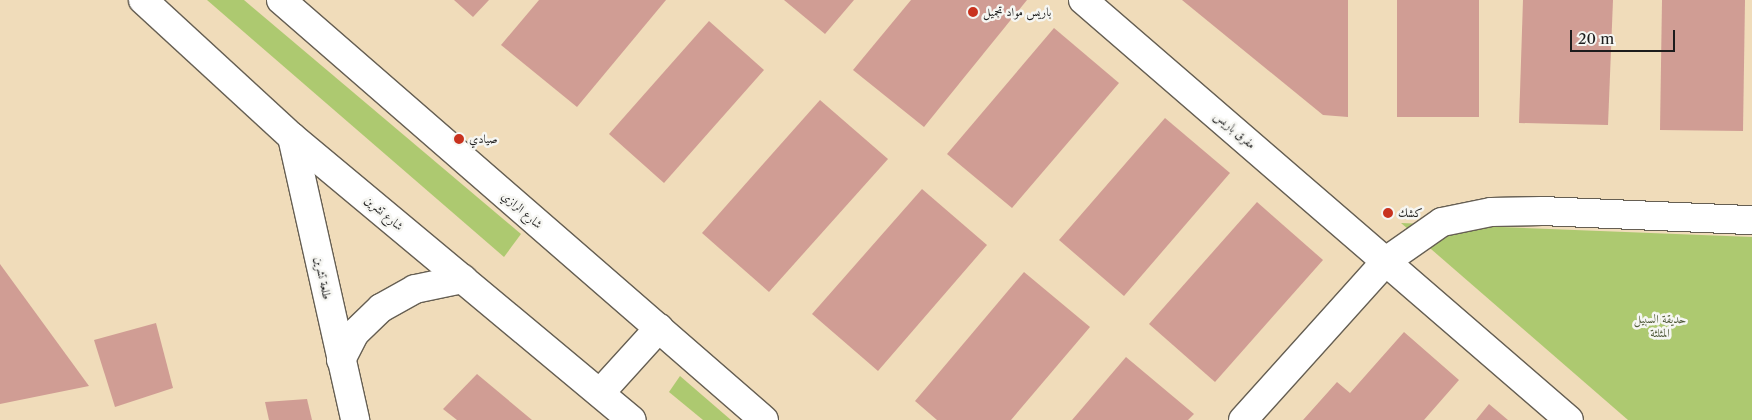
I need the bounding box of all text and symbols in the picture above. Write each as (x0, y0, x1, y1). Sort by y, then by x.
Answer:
place label: باريس مواد تجميل (983, 5, 1051, 19)
marker: باريس مواد تجميل (967, 6, 979, 18)
scale bar (1572, 20, 1677, 52)
text: 20 m (1578, 29, 1614, 48)
street label: مفرق باريس (1212, 108, 1258, 152)
place label: صيادي (469, 132, 498, 146)
marker: صيادي (453, 133, 465, 145)
street label: شارع الرازي (499, 188, 545, 232)
street label: شارع تشرين (362, 193, 406, 233)
place label: كشك (1398, 206, 1423, 220)
marker: كشك (1382, 207, 1394, 219)
street label: طلعة تشرين (311, 255, 335, 301)
park label: حديقة السبيل المثلثة (1634, 312, 1686, 340)

